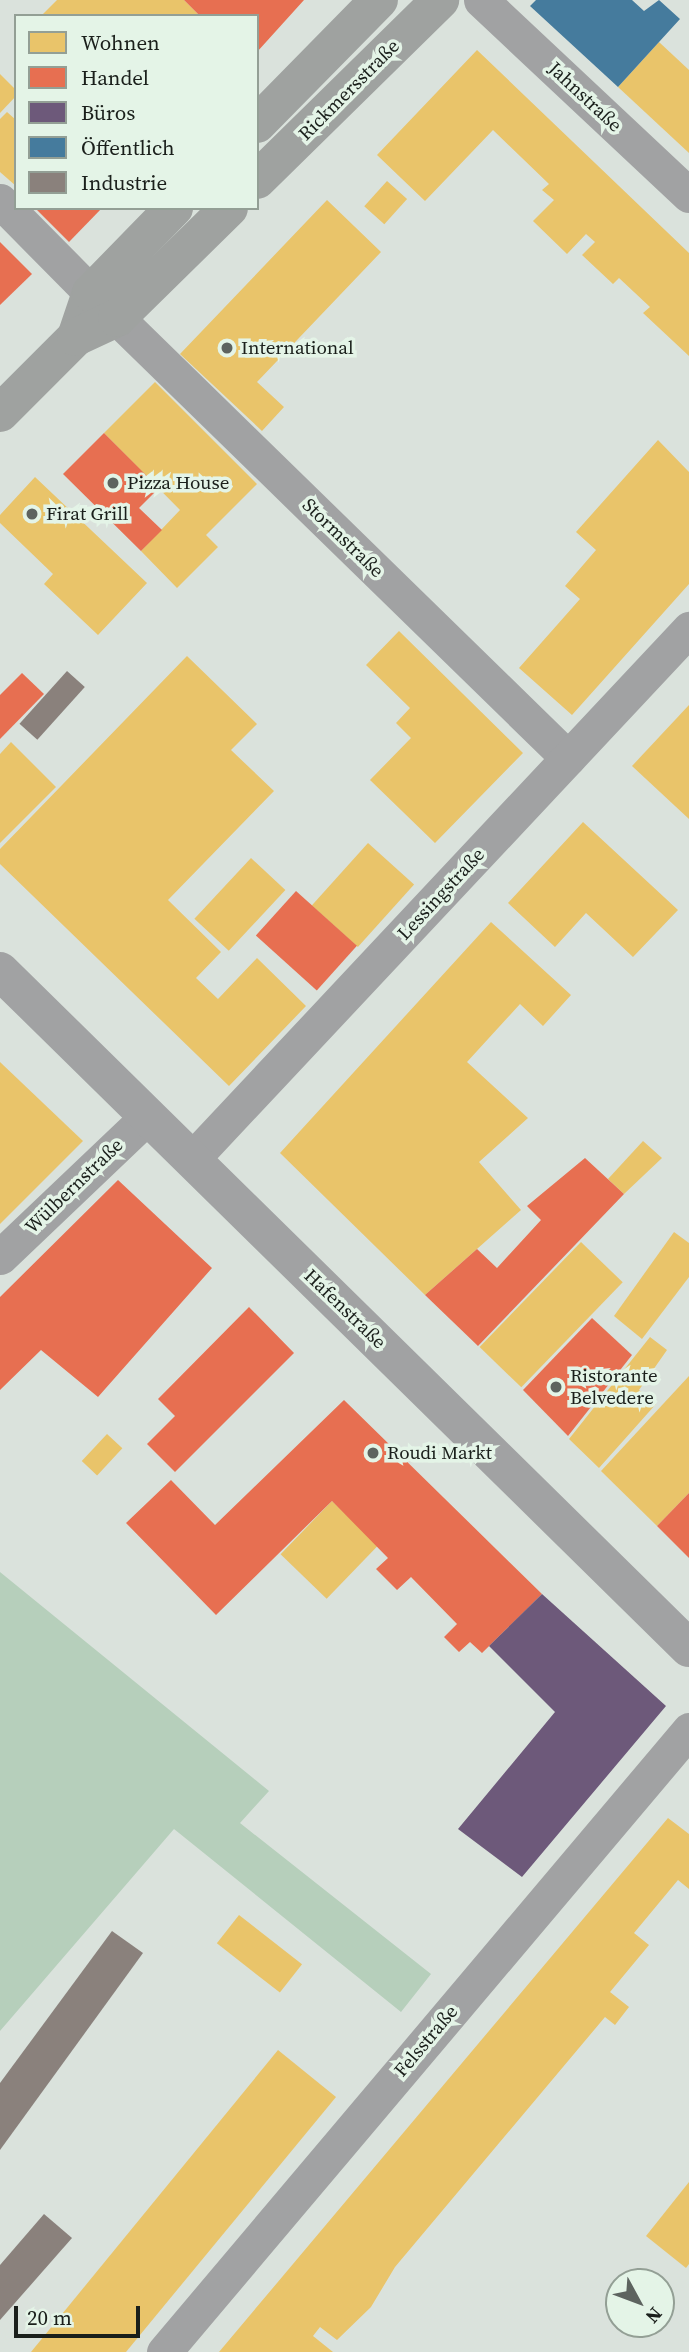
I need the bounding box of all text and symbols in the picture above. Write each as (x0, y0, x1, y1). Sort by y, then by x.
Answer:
legend (14, 14, 259, 210)
text: Wohnen (81, 28, 160, 57)
street label: Rickmersstraße (294, 35, 404, 145)
street label: Jahnstraße (544, 57, 626, 137)
text: Handel (81, 63, 149, 92)
text: Büros (81, 98, 135, 127)
text: Öffentlich (81, 133, 175, 162)
text: Industrie (81, 168, 167, 197)
place label: International (241, 337, 354, 359)
marker: International (219, 340, 235, 356)
place label: Pizza House (127, 472, 229, 494)
marker: Pizza House (105, 475, 121, 491)
street label: Stormstraße (298, 494, 388, 582)
place label: Firat Grill (46, 503, 129, 525)
marker: Firat Grill (24, 506, 40, 522)
street label: Lessingstraße (393, 843, 489, 945)
street label: Wülbernstraße (20, 1134, 128, 1238)
street label: Hafenstraße (299, 1264, 391, 1354)
place label: Ristorante Belvedere (570, 1365, 658, 1409)
marker: Ristorante Belvedere (548, 1379, 564, 1395)
place label: Roudi Markt (387, 1442, 492, 1464)
marker: Roudi Markt (365, 1445, 381, 1461)
street label: Felsstraße (389, 2001, 463, 2081)
north arrow (605, 2268, 675, 2338)
scale bar (18, 2292, 144, 2336)
text: N (640, 2302, 669, 2329)
text: 20 m (27, 2303, 72, 2332)

